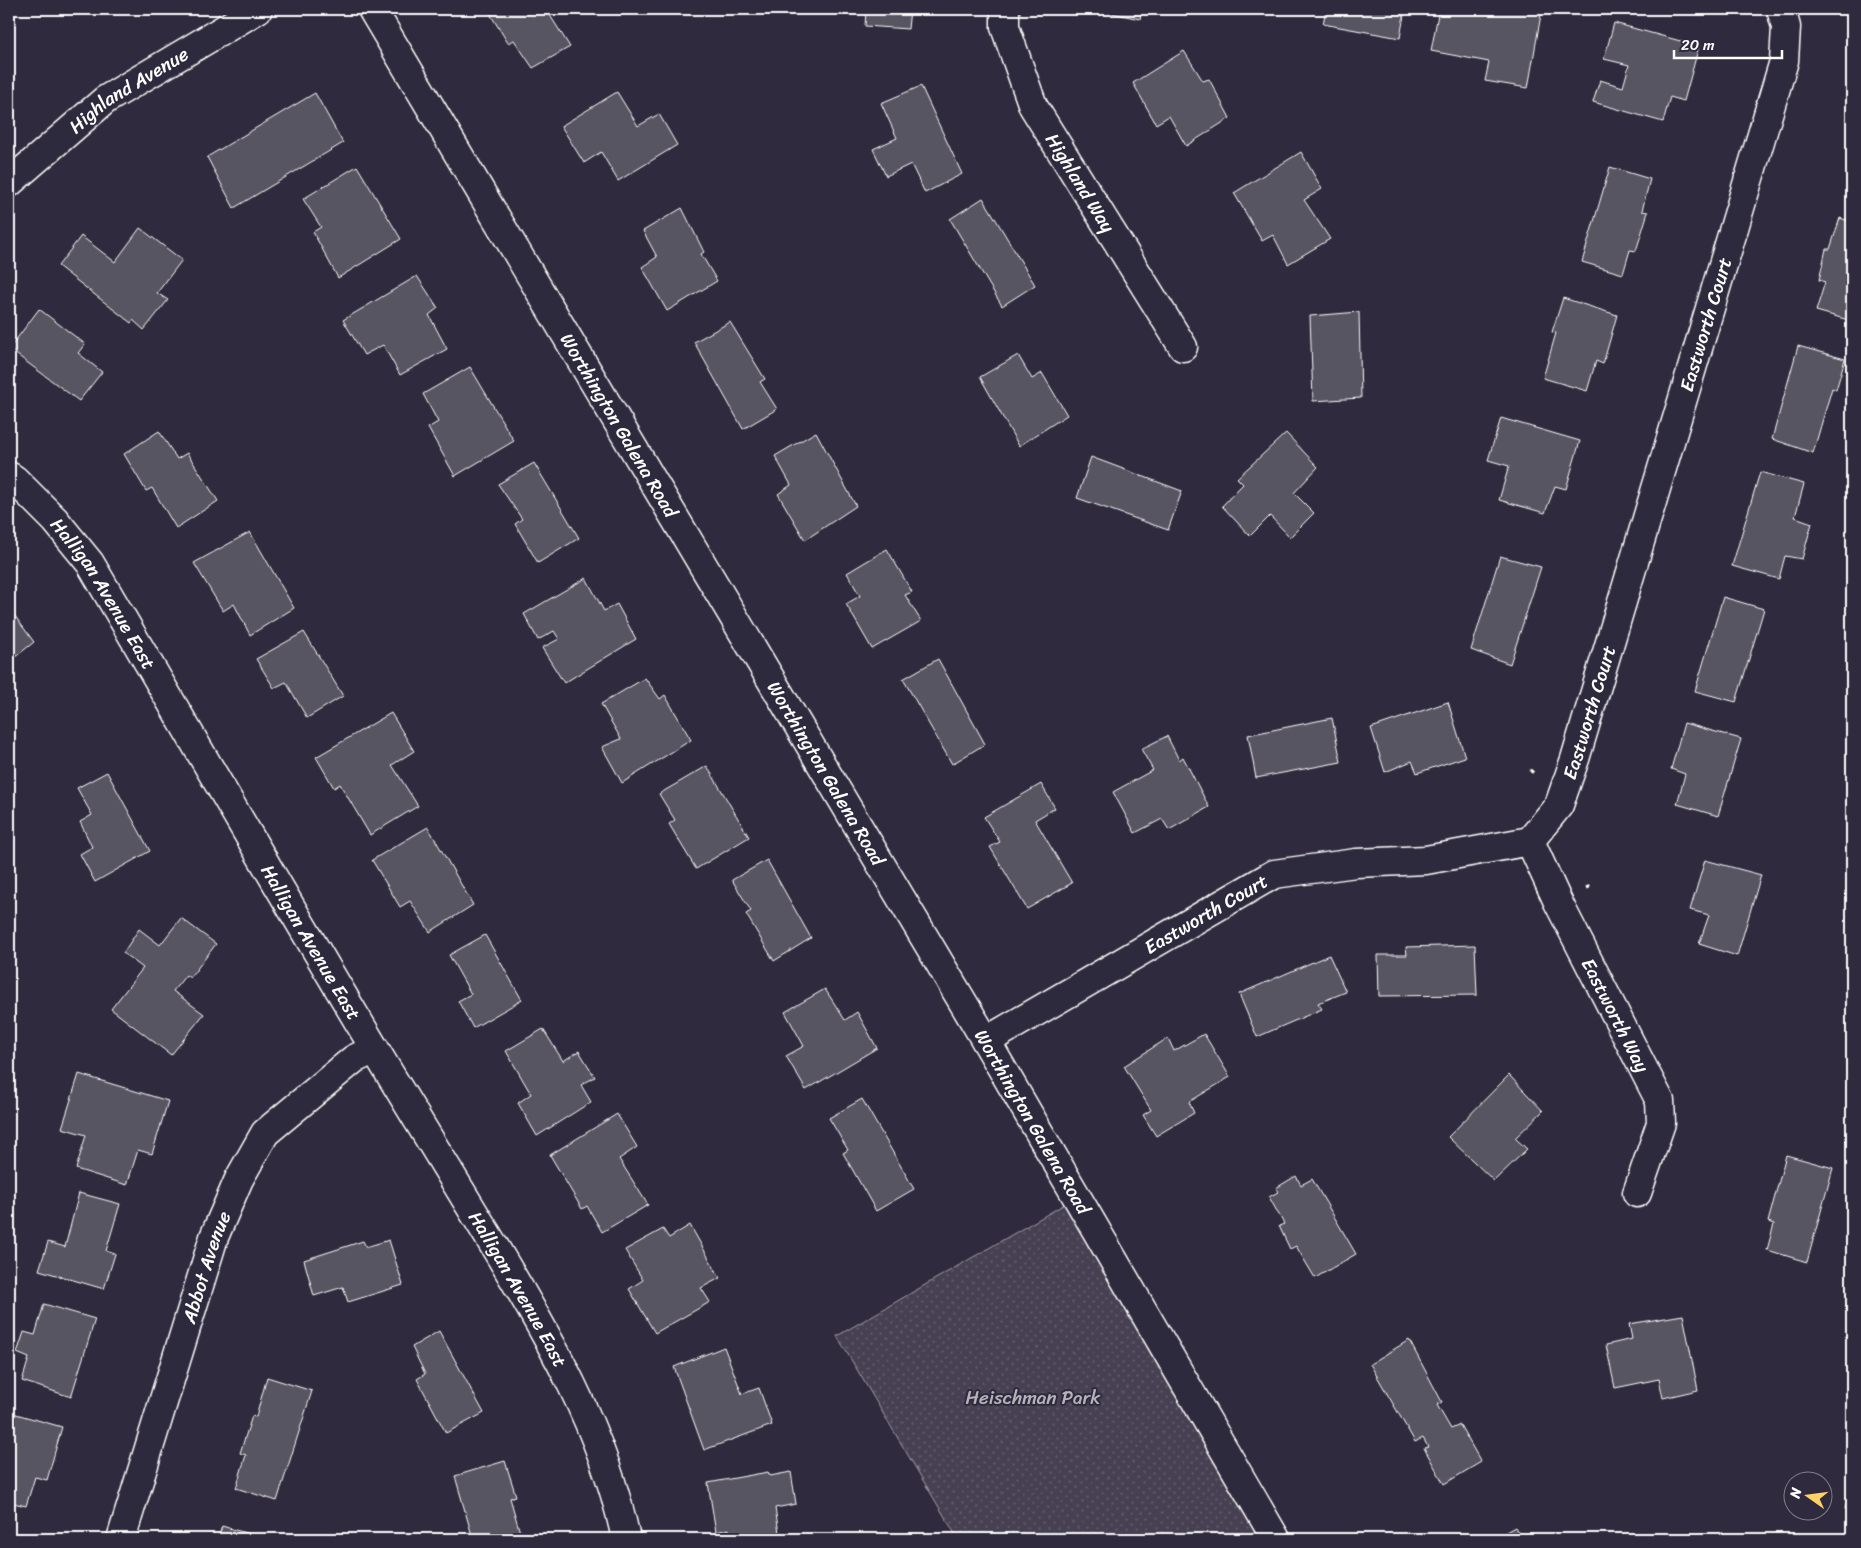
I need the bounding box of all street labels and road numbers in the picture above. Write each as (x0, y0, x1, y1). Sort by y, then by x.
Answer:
street label: Highland Avenue (61, 37, 195, 142)
street label: Highland Way (1037, 126, 1125, 239)
street label: Eastworth Court (1669, 253, 1741, 396)
street label: Worthington Galena Road (552, 326, 688, 525)
street label: Halligan Avenue East (42, 510, 165, 676)
street label: Eastworth Court (1553, 641, 1625, 784)
street label: Worthington Galena Road (759, 674, 895, 873)
street label: Halligan Avenue East (252, 858, 370, 1026)
street label: Eastworth Court (1138, 865, 1274, 963)
street label: Eastworth Way (1573, 952, 1659, 1078)
street label: Worthington Galena Road (966, 1022, 1101, 1222)
street label: Halligan Avenue East (460, 1204, 577, 1373)
street label: Abbot Avenue (172, 1205, 240, 1328)

